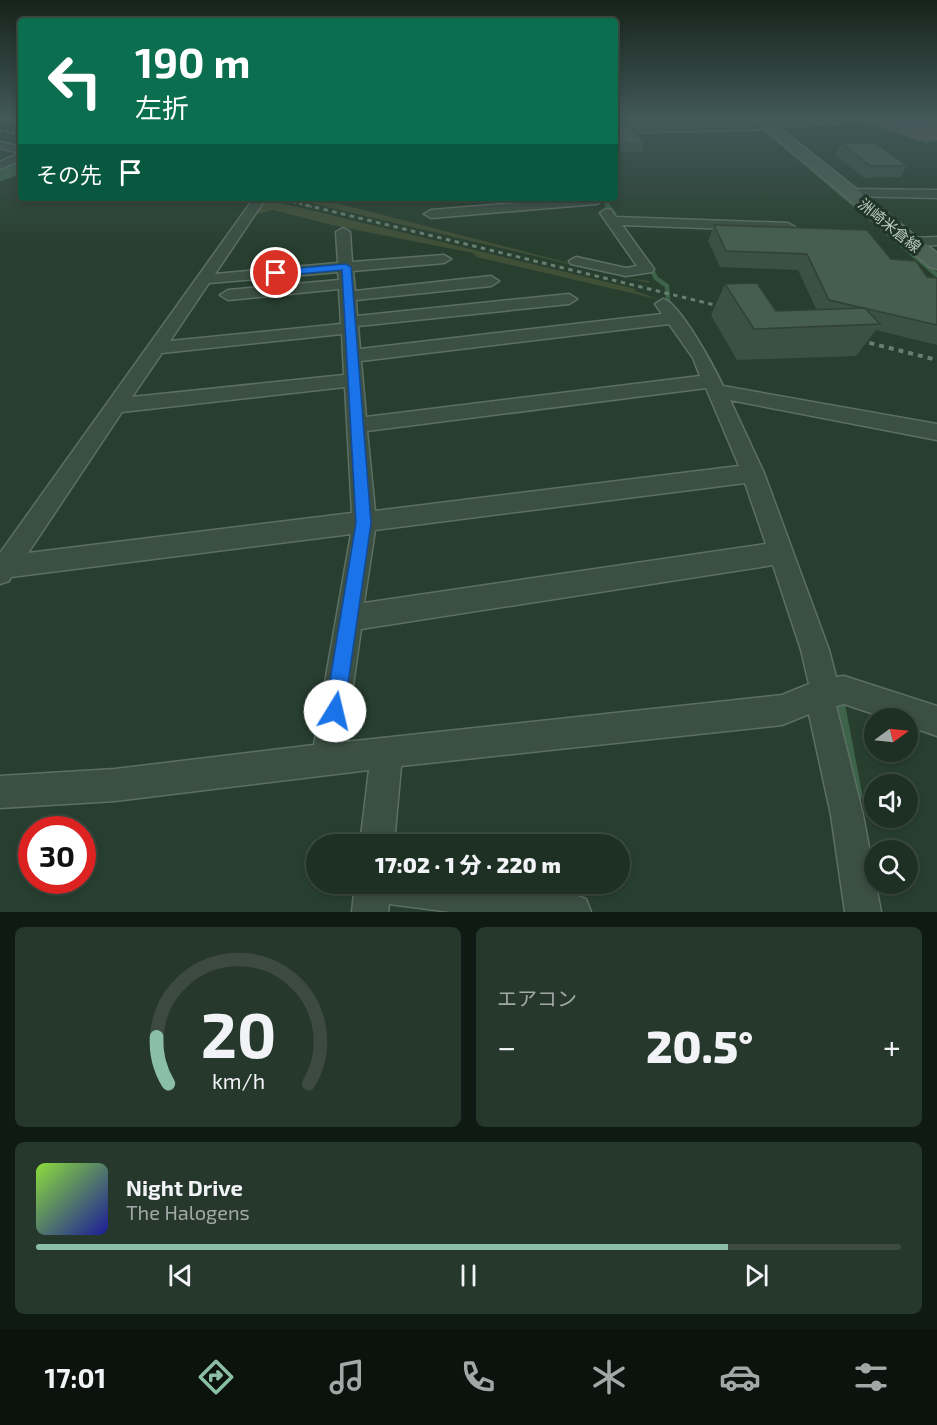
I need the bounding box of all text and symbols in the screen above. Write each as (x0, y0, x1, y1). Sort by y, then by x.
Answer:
text: 190 m (135, 36, 251, 86)
icon: left (36, 42, 114, 120)
text: 左折 (135, 91, 189, 123)
icon: arrive (114, 156, 147, 189)
text: その先 (36, 161, 102, 187)
street label: 洲崎米倉線 (855, 194, 925, 256)
pin (250, 247, 301, 298)
icon: arrive (259, 256, 292, 289)
position arrow (303, 679, 367, 743)
north arrow (864, 708, 918, 762)
map controls (864, 708, 918, 894)
button: sound (864, 774, 918, 828)
speed limit sign: 30 (18, 816, 96, 894)
button: search (864, 840, 918, 894)
text: 17:02 · 1 分 · 220 m (375, 851, 561, 877)
text: エアコン (497, 986, 577, 1010)
text: 20 (200, 996, 276, 1071)
text: 20.5° (646, 1018, 753, 1072)
text: − (497, 1026, 516, 1066)
text: + (883, 1026, 901, 1066)
text: km/h (211, 1068, 265, 1093)
text: Night Drive (126, 1174, 243, 1200)
text: The Halogens (126, 1200, 250, 1224)
icon: previous (164, 1259, 197, 1292)
icon: pause (452, 1259, 485, 1292)
icon: next (740, 1259, 773, 1292)
icon: directions (195, 1356, 237, 1398)
icon: music (326, 1356, 368, 1398)
icon: phone (457, 1356, 499, 1398)
icon: climate (588, 1356, 630, 1398)
icon: car (719, 1356, 761, 1398)
icon: filters (850, 1356, 892, 1398)
text: 17:01 (45, 1361, 106, 1393)

